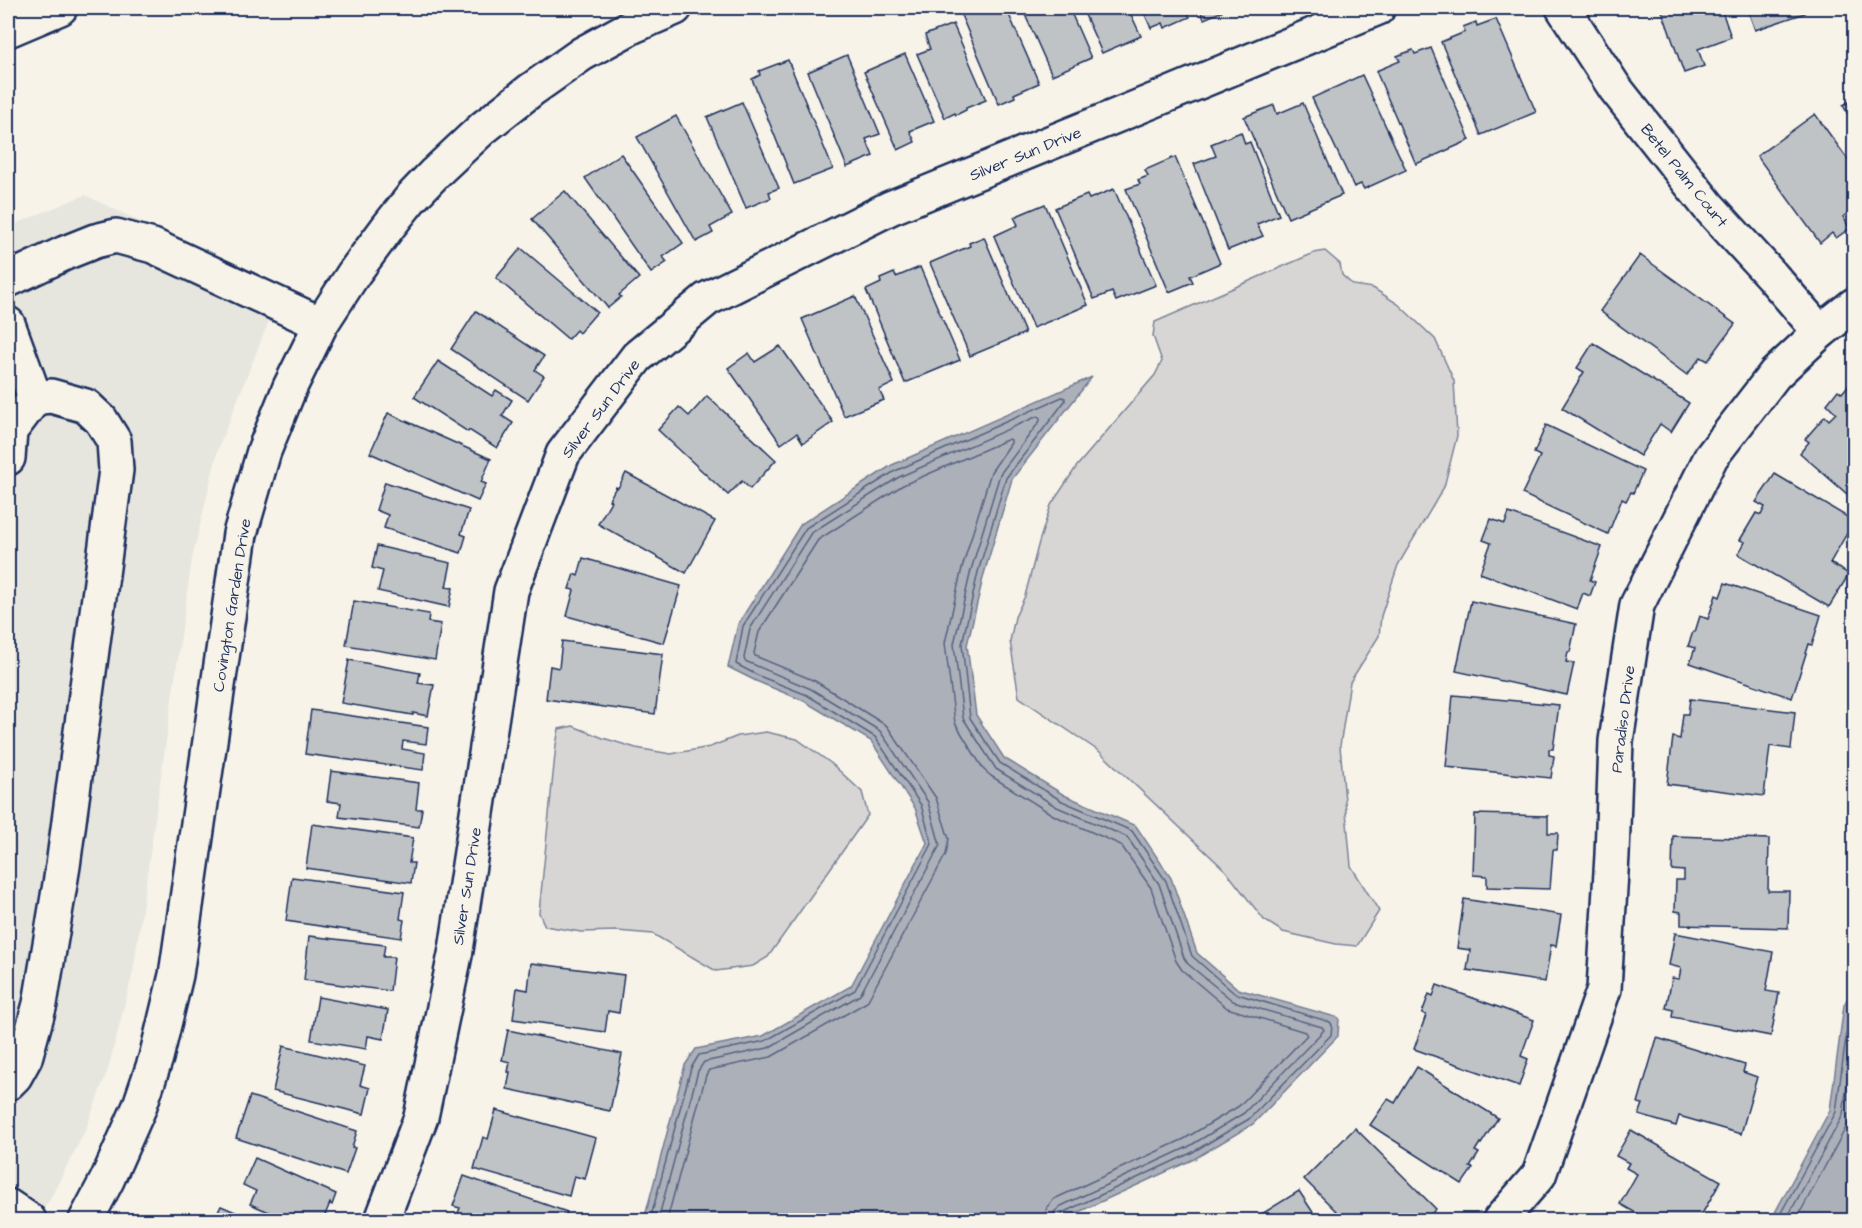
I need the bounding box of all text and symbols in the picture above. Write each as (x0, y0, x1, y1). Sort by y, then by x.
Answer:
street label: Betel Palm Court (1636, 119, 1733, 233)
street label: Silver Sun Drive (966, 121, 1085, 186)
street label: Silver Sun Drive (556, 354, 646, 463)
street label: Covington Garden Drive (207, 517, 258, 693)
street label: Paradiso Drive (1605, 664, 1641, 774)
street label: Silver Sun Drive (447, 825, 487, 947)

